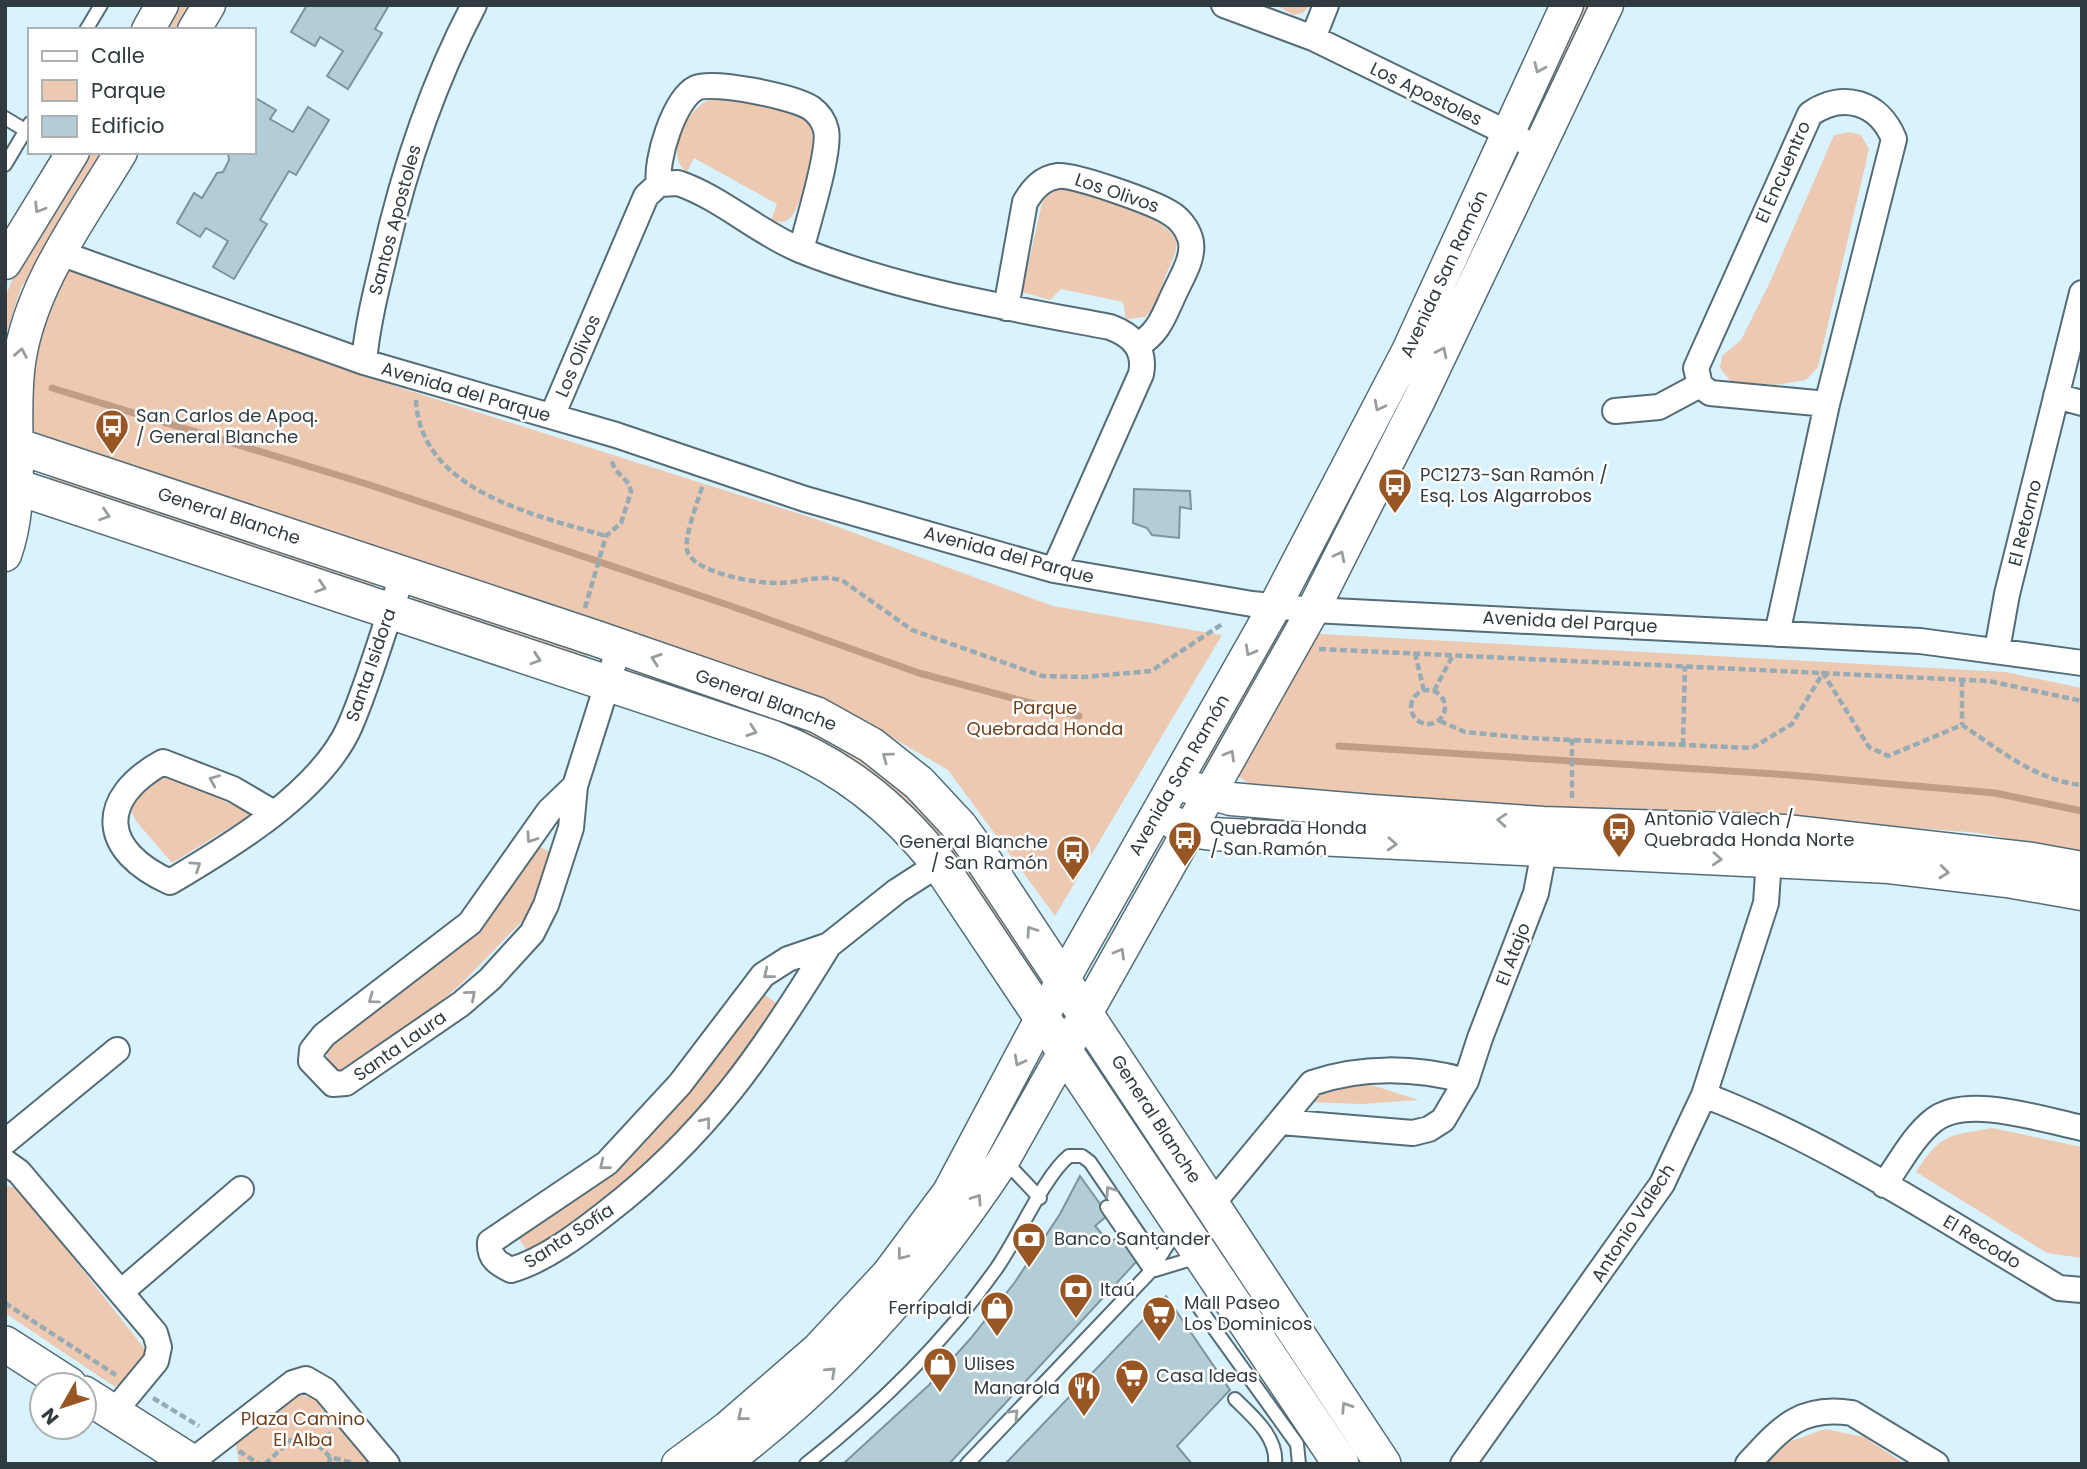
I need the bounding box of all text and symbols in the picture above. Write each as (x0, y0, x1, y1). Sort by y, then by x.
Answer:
legend (28, 28, 256, 154)
text: Calle (91, 41, 145, 70)
street label: Los Apostoles (1366, 56, 1486, 131)
one-way arrow (1533, 60, 1547, 73)
text: Parque (91, 76, 166, 105)
text: Edificio (91, 111, 165, 140)
street label: El Encuentro (1749, 117, 1816, 227)
street label: Santos Apostoles (362, 142, 427, 298)
street label: Los Olivos (1072, 166, 1163, 219)
street label: Avenida San Ramón (1394, 186, 1493, 362)
one-way arrow (35, 200, 48, 213)
street label: Los Olivos (549, 311, 606, 401)
one-way arrow (12, 347, 27, 359)
one-way arrow (1434, 347, 1448, 359)
street label: Avenida del Parque (378, 355, 554, 428)
one-way arrow (1374, 399, 1387, 411)
place label: San Carlos de Apoq. / General Blanche (136, 403, 318, 449)
bus stop icon: San Carlos de Apoq. / General Blanche (93, 407, 131, 456)
place label: PC1273-San Ramón / Esq. Los Algarrobos (1420, 462, 1608, 508)
bus stop icon: PC1273-San Ramón / Esq. Los Algarrobos (1376, 466, 1414, 515)
street label: El Retorno (2002, 477, 2047, 569)
street label: General Blanche (155, 481, 304, 550)
one-way arrow (98, 507, 110, 522)
street label: Avenida del Parque (921, 520, 1097, 589)
one-way arrow (1332, 551, 1346, 563)
one-way arrow (314, 579, 326, 593)
street label: Avenida del Parque (1482, 604, 1658, 639)
street label: Santa Isidora (339, 605, 402, 725)
one-way arrow (1245, 643, 1258, 656)
one-way arrow (530, 651, 542, 665)
one-way arrow (650, 653, 663, 667)
street label: General Blanche (692, 662, 840, 737)
street label: Avenida San Ramón (1122, 690, 1235, 860)
park label: Parque Quebrada Honda (967, 695, 1123, 741)
one-way arrow (746, 723, 758, 738)
one-way arrow (1222, 749, 1235, 762)
one-way arrow (882, 752, 895, 765)
one-way arrow (208, 774, 221, 788)
place label: Antonio Valech / Quebrada Honda Norte (1644, 806, 1854, 852)
bus stop icon: Antonio Valech / Quebrada Honda Norte (1600, 810, 1638, 859)
one-way arrow (1496, 813, 1507, 828)
place label: Quebrada Honda / San Ramón (1210, 815, 1367, 861)
bus stop icon: Quebrada Honda / San Ramón (1166, 819, 1204, 868)
place label: General Blanche / San Ramón (899, 829, 1048, 875)
one-way arrow (527, 830, 540, 843)
bus stop icon: General Blanche / San Ramón (1054, 833, 1092, 882)
one-way arrow (1387, 836, 1398, 851)
one-way arrow (1712, 852, 1723, 867)
one-way arrow (188, 861, 201, 874)
one-way arrow (1939, 865, 1950, 880)
street label: El Atajo (1489, 919, 1536, 989)
one-way arrow (1027, 926, 1039, 939)
one-way arrow (1111, 948, 1124, 961)
one-way arrow (763, 966, 776, 978)
one-way arrow (369, 990, 381, 1003)
one-way arrow (463, 991, 476, 1003)
street label: Santa Laura (348, 1004, 451, 1087)
street label: General Blanche (1105, 1050, 1207, 1188)
one-way arrow (1014, 1053, 1027, 1066)
one-way arrow (698, 1117, 711, 1129)
one-way arrow (600, 1156, 612, 1169)
street label: Antonio Valech (1585, 1159, 1680, 1287)
one-way arrow (1105, 1186, 1118, 1199)
one-way arrow (969, 1194, 982, 1207)
street label: Santa Sofía (519, 1197, 618, 1274)
street label: El Recodo (1939, 1209, 2026, 1275)
bank icon: Banco Santander (1010, 1220, 1048, 1269)
place label: Banco Santander (1054, 1226, 1211, 1251)
one-way arrow (898, 1248, 911, 1260)
bank icon: Itaú (1057, 1271, 1095, 1320)
place label: Itaú (1100, 1277, 1135, 1302)
shop icon: Ferripaldi (978, 1289, 1016, 1338)
place label: Mall Paseo Los Dominicos (1184, 1290, 1313, 1336)
supermarket icon: Mall Paseo Los Dominicos (1140, 1294, 1178, 1343)
place label: Ferripaldi (889, 1295, 972, 1320)
shop icon: Ulises (921, 1345, 959, 1394)
place label: Ulises (964, 1351, 1015, 1376)
supermarket icon: Casa Ideas (1113, 1357, 1151, 1406)
place label: Casa Ideas (1156, 1363, 1258, 1388)
one-way arrow (823, 1368, 836, 1381)
restaurant icon: Manarola (1065, 1369, 1103, 1418)
north arrow (28, 1371, 98, 1441)
place label: Manarola (974, 1375, 1060, 1400)
text: N (35, 1402, 65, 1430)
one-way arrow (1342, 1402, 1354, 1415)
park label: Plaza Camino El Alba (241, 1406, 365, 1452)
one-way arrow (738, 1408, 751, 1420)
one-way arrow (1005, 1410, 1018, 1423)

